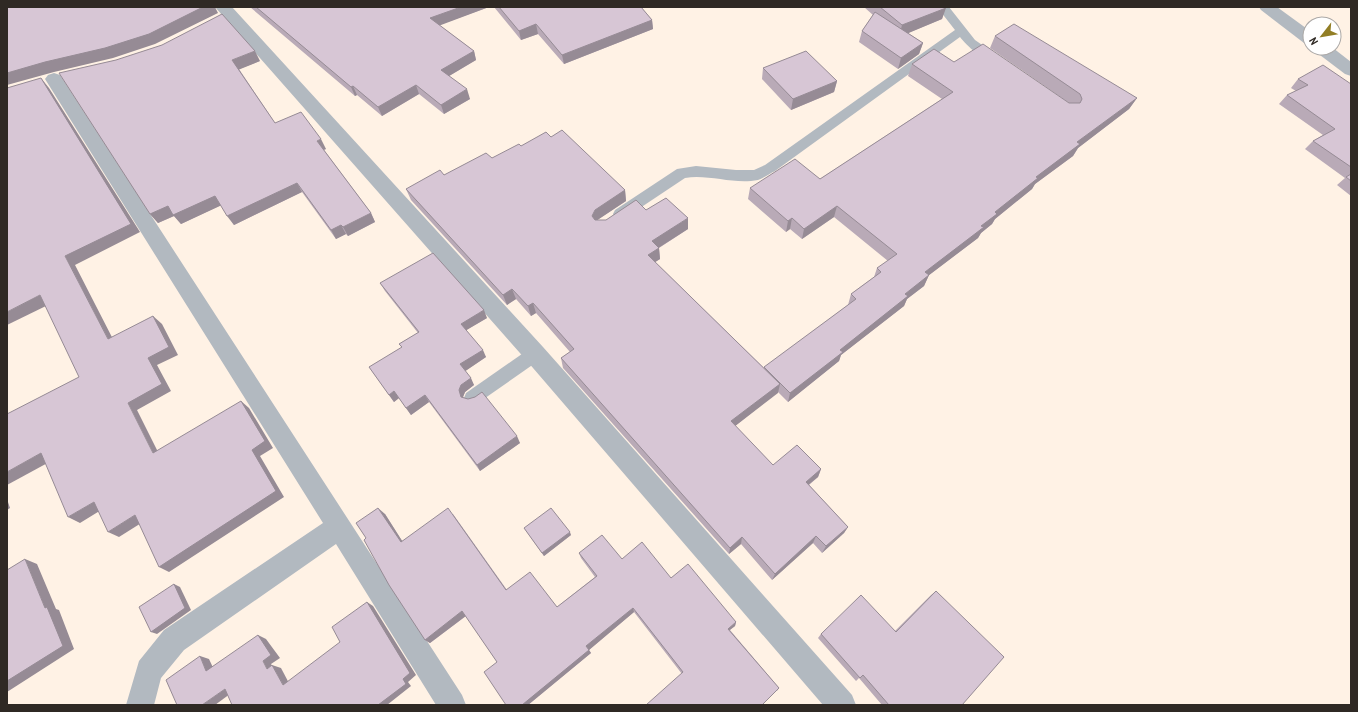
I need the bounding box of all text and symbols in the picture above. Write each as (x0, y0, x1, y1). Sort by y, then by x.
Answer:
north arrow (1302, 16, 1342, 56)
text: N (1306, 35, 1321, 48)

